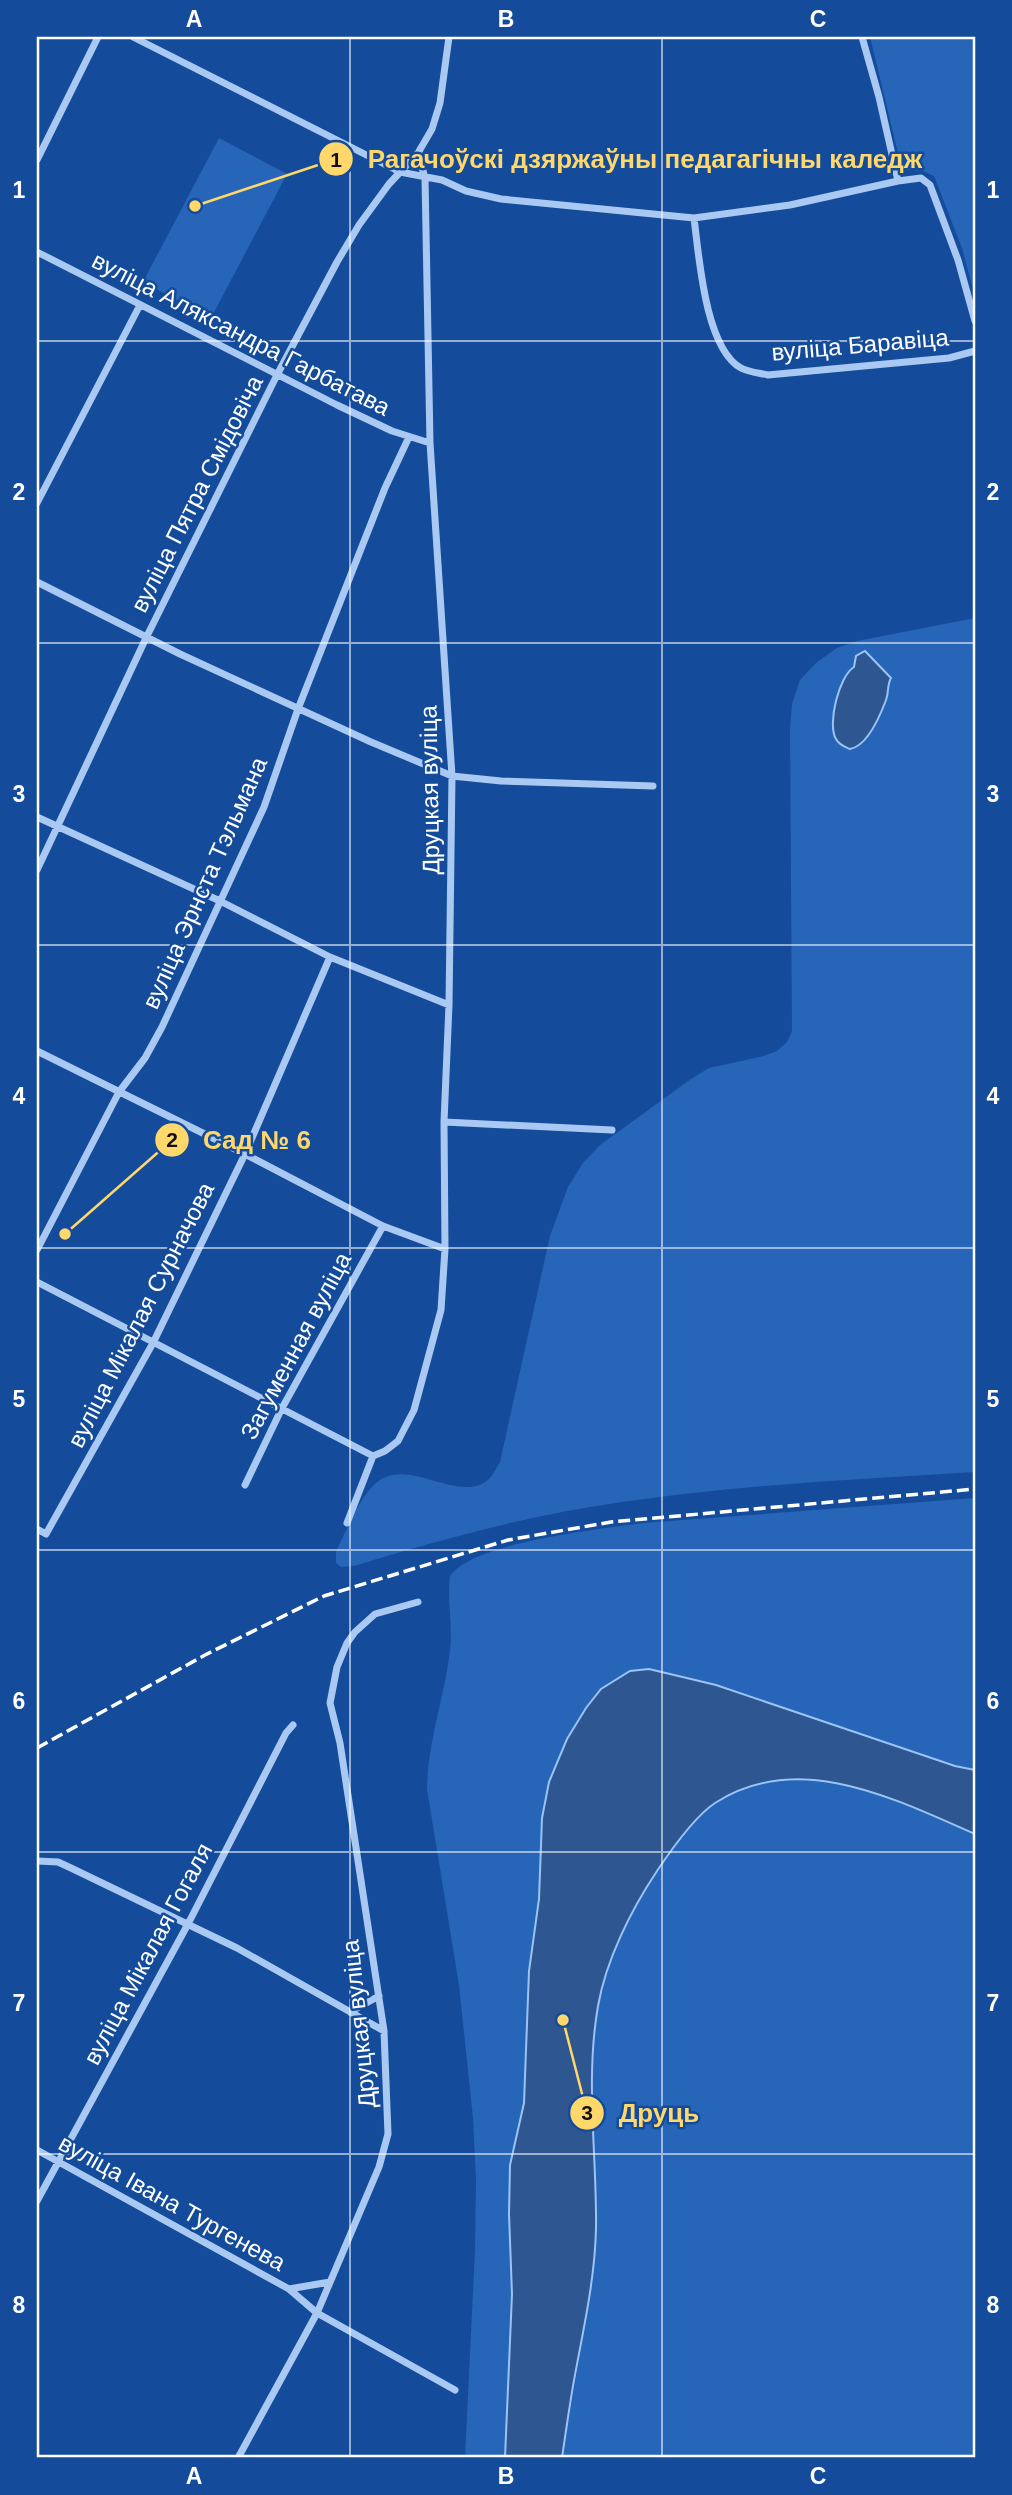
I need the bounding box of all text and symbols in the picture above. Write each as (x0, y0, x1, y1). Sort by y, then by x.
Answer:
text: A (186, 6, 202, 32)
text: B (498, 6, 514, 32)
text: C (810, 6, 826, 32)
callout: Рагачоўскі дзяржаўны педагагічны каледж (318, 136, 936, 183)
text: Рагачоўскі дзяржаўны педагагічны каледж (368, 144, 923, 174)
text: 1 (330, 148, 342, 171)
text: 1 (13, 177, 26, 203)
text: 1 (987, 177, 1000, 203)
street label: вуліца Аляксандра Гарбатава (88, 246, 395, 421)
street label: вуліца Баравіца (770, 323, 950, 366)
street label: вуліца Пятра Смідовіча (125, 370, 268, 617)
text: 2 (13, 479, 25, 505)
text: 2 (987, 479, 999, 505)
street label: Друцкая вуліца (415, 705, 444, 875)
street label: вуліца Эрнста Тэльмана (137, 752, 273, 1013)
text: 3 (13, 781, 25, 807)
text: 3 (987, 781, 999, 807)
text: 4 (13, 1083, 26, 1109)
text: 4 (987, 1083, 1000, 1109)
callout: Сад № 6 (154, 1116, 325, 1163)
text: Сад № 6 (203, 1125, 311, 1155)
text: 2 (166, 1128, 178, 1151)
street label: вуліца Мікалая Сурначова (62, 1177, 220, 1452)
street label: Загуменная вуліца (235, 1247, 357, 1444)
text: 5 (13, 1386, 26, 1412)
text: 5 (987, 1386, 1000, 1412)
text: 6 (13, 1688, 25, 1714)
text: 6 (987, 1688, 999, 1714)
street label: вуліца Мікалая Гогаля (78, 1838, 217, 2069)
street label: Друцкая вуліца (336, 1938, 381, 2110)
text: 7 (13, 1990, 25, 2016)
text: 7 (987, 1990, 999, 2016)
callout: Друць (570, 2089, 713, 2136)
text: Друць (619, 2098, 699, 2128)
text: 3 (581, 2101, 593, 2124)
street label: вуліца Івана Тургенева (54, 2129, 291, 2276)
text: 8 (13, 2292, 26, 2318)
text: 8 (987, 2292, 1000, 2318)
text: A (186, 2463, 202, 2489)
text: B (498, 2463, 514, 2489)
text: C (810, 2463, 826, 2489)

